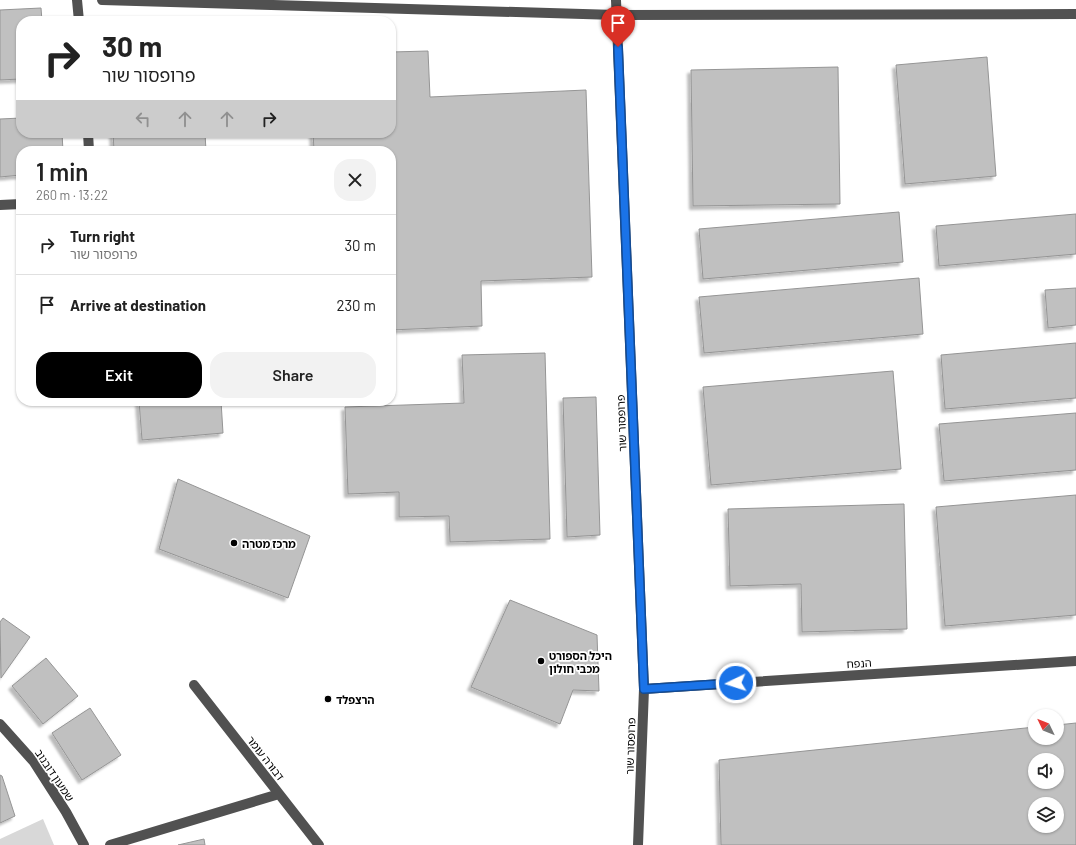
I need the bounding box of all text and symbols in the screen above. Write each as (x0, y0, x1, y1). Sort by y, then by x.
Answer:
pin (601, 6, 635, 47)
icon: arrive (607, 12, 629, 34)
text: 30 m (102, 29, 162, 63)
icon: right (36, 32, 88, 84)
text: פרופסור שור (102, 64, 196, 86)
icon: left (132, 108, 154, 130)
icon: ahead (174, 108, 196, 130)
icon: ahead (216, 108, 238, 130)
icon: right (258, 108, 280, 130)
text: 1 min (36, 157, 88, 186)
button: close (334, 159, 376, 201)
text: 260 m · 13:22 (36, 187, 108, 203)
text: Turn right (70, 227, 135, 245)
icon: right (36, 234, 58, 256)
text: 30 m (344, 236, 376, 254)
text: פרופסור שור (70, 246, 138, 262)
icon: arrive (36, 294, 58, 316)
text: Arrive at destination (70, 296, 206, 314)
text: 230 m (336, 296, 376, 314)
button: Exit (36, 352, 202, 398)
button: Share (210, 352, 376, 398)
street label: פרופסור שור (613, 394, 628, 452)
place label: מרכז מטרה (242, 537, 296, 550)
marker: מרכז מטרה (229, 538, 239, 548)
place label: היכל הספורט מכבי חולון (549, 649, 612, 675)
marker: היכל הספורט מכבי חולון (536, 656, 546, 666)
street label: הנפח (846, 656, 872, 670)
position arrow (715, 662, 757, 704)
place label: הרצפלד (336, 693, 375, 706)
marker: הרצפלד (323, 694, 333, 704)
north arrow (1028, 709, 1064, 745)
map controls (1028, 709, 1064, 833)
street label: פרופסור שור (623, 717, 638, 775)
street label: דבורה עומר (245, 733, 287, 783)
street label: שמעון דובנוב (33, 746, 77, 804)
button: sound (1028, 753, 1064, 789)
button: layers (1028, 797, 1064, 833)

